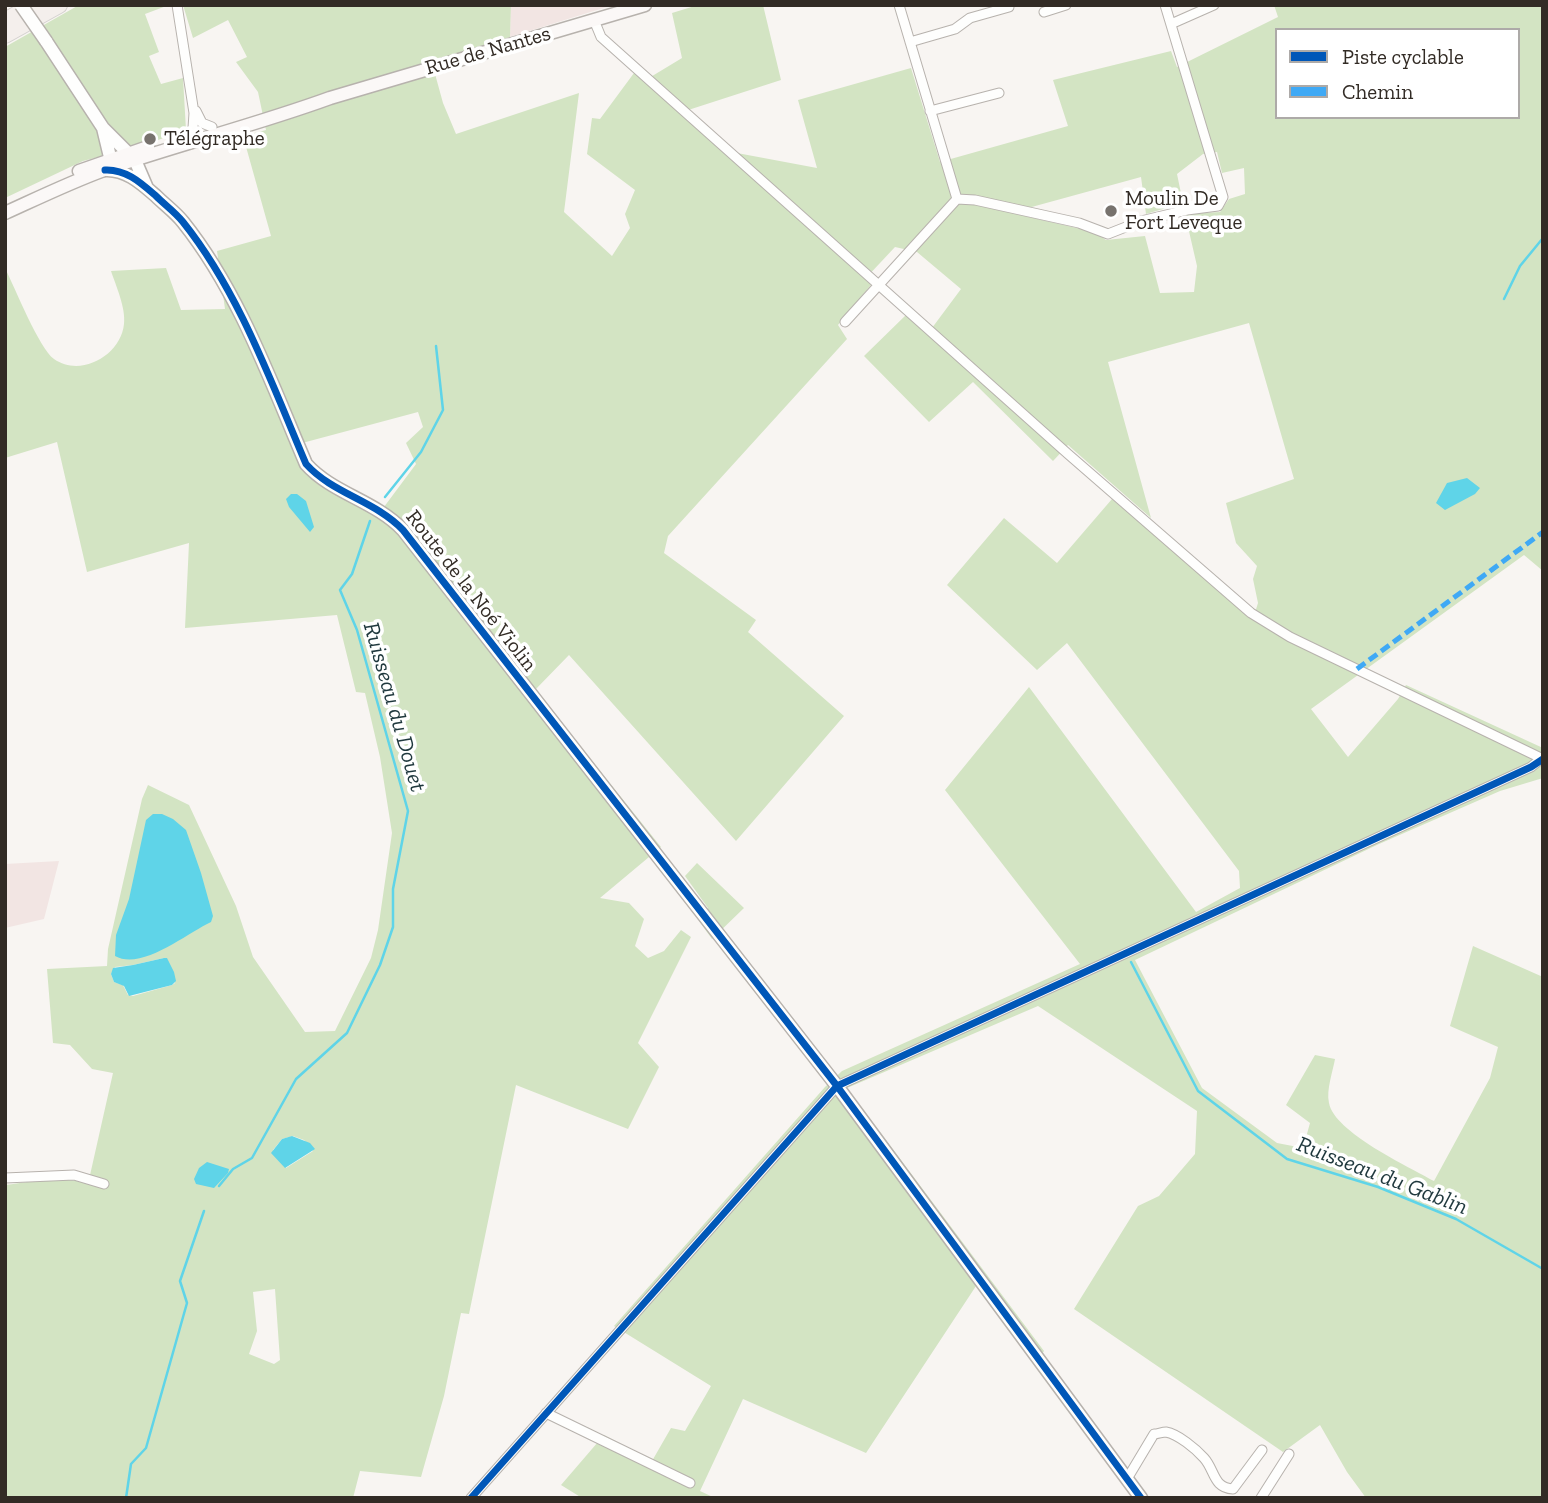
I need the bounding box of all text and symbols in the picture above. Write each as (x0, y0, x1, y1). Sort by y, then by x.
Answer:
street label: Rue de Nantes (422, 21, 554, 81)
legend (1275, 28, 1520, 119)
text: Piste cyclable (1342, 44, 1464, 69)
text: Chemin (1342, 79, 1413, 104)
place label: Télégraphe (164, 126, 265, 152)
marker: Télégraphe (142, 131, 158, 147)
place label: Moulin De Fort Leveque (1125, 186, 1242, 236)
marker: Moulin De Fort Leveque (1103, 203, 1119, 219)
street label: Route de la Noé Violin (400, 505, 542, 677)
water label: Ruisseau du Douet (357, 619, 431, 795)
water label: Ruisseau du Gablin (1293, 1131, 1471, 1221)

